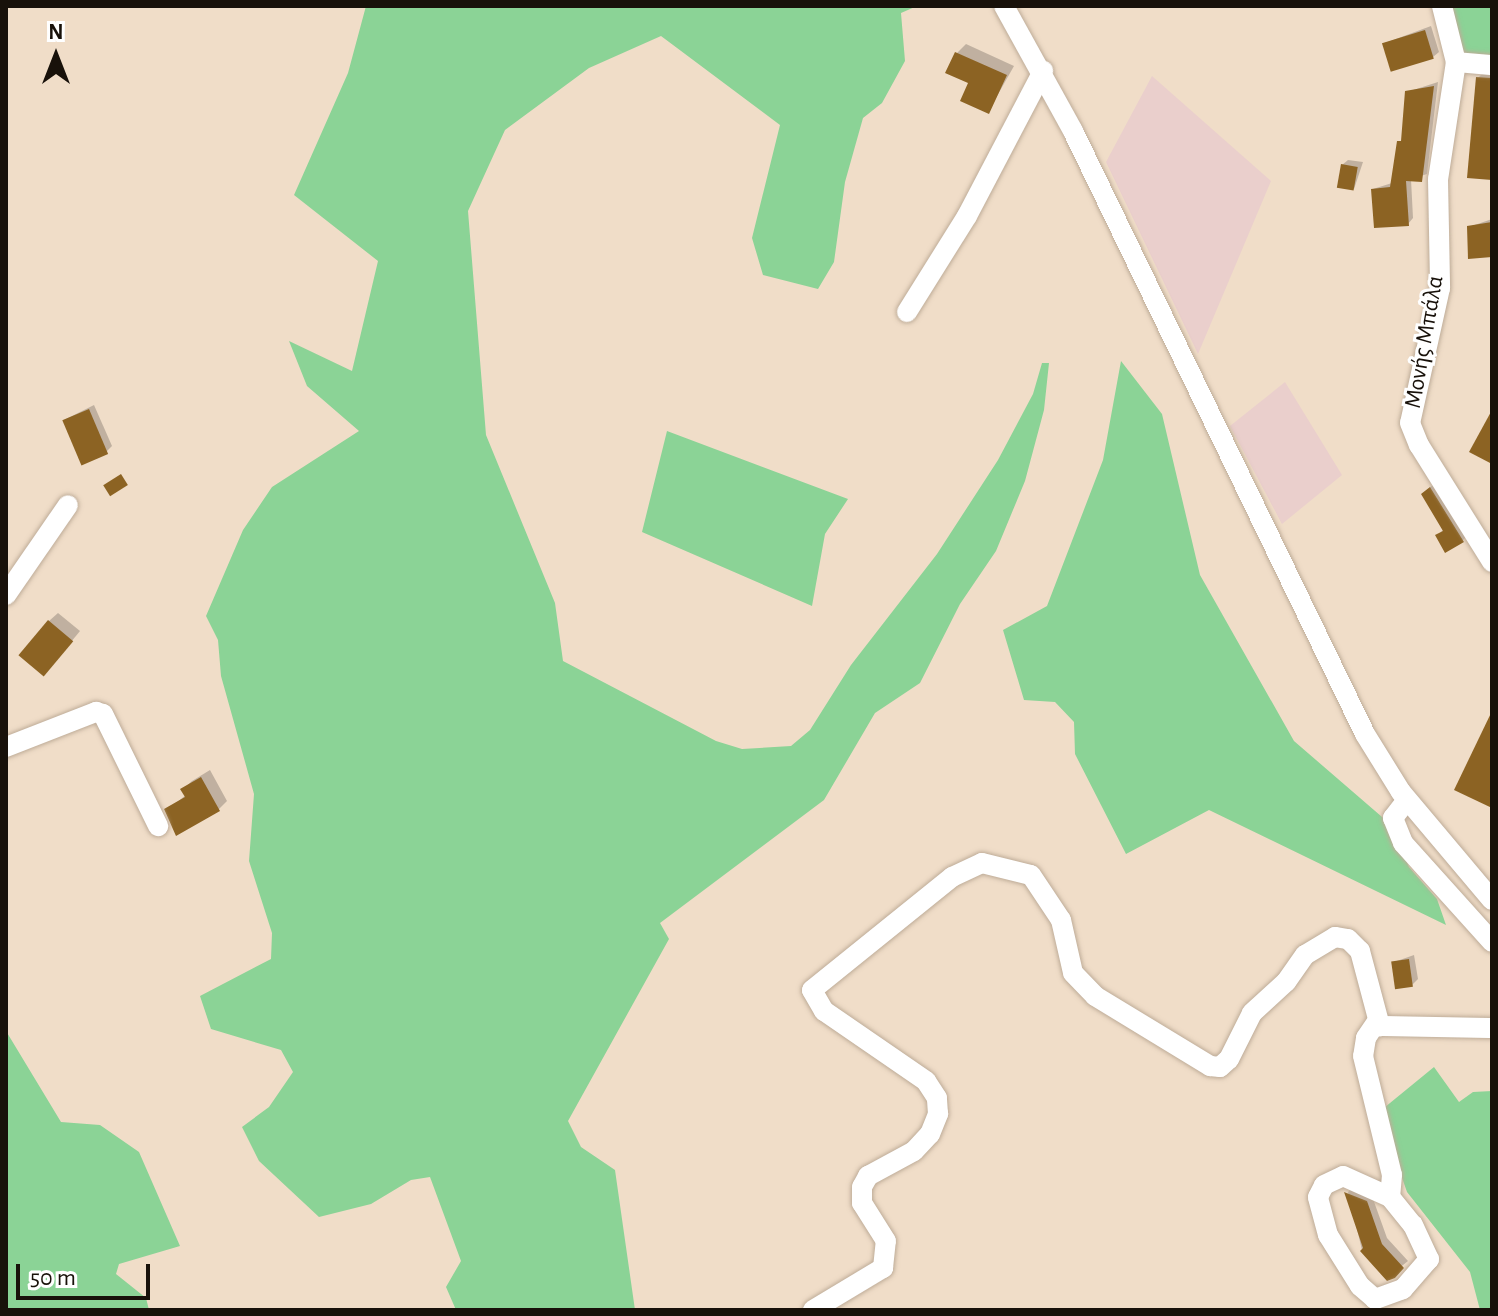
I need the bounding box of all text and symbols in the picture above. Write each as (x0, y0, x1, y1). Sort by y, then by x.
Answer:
north arrow (16, 16, 96, 96)
text: N (48, 21, 64, 43)
street label: Μονής Μπάλα (1399, 273, 1451, 411)
scale bar (20, 1248, 154, 1298)
text: 50 m (30, 1266, 76, 1290)

